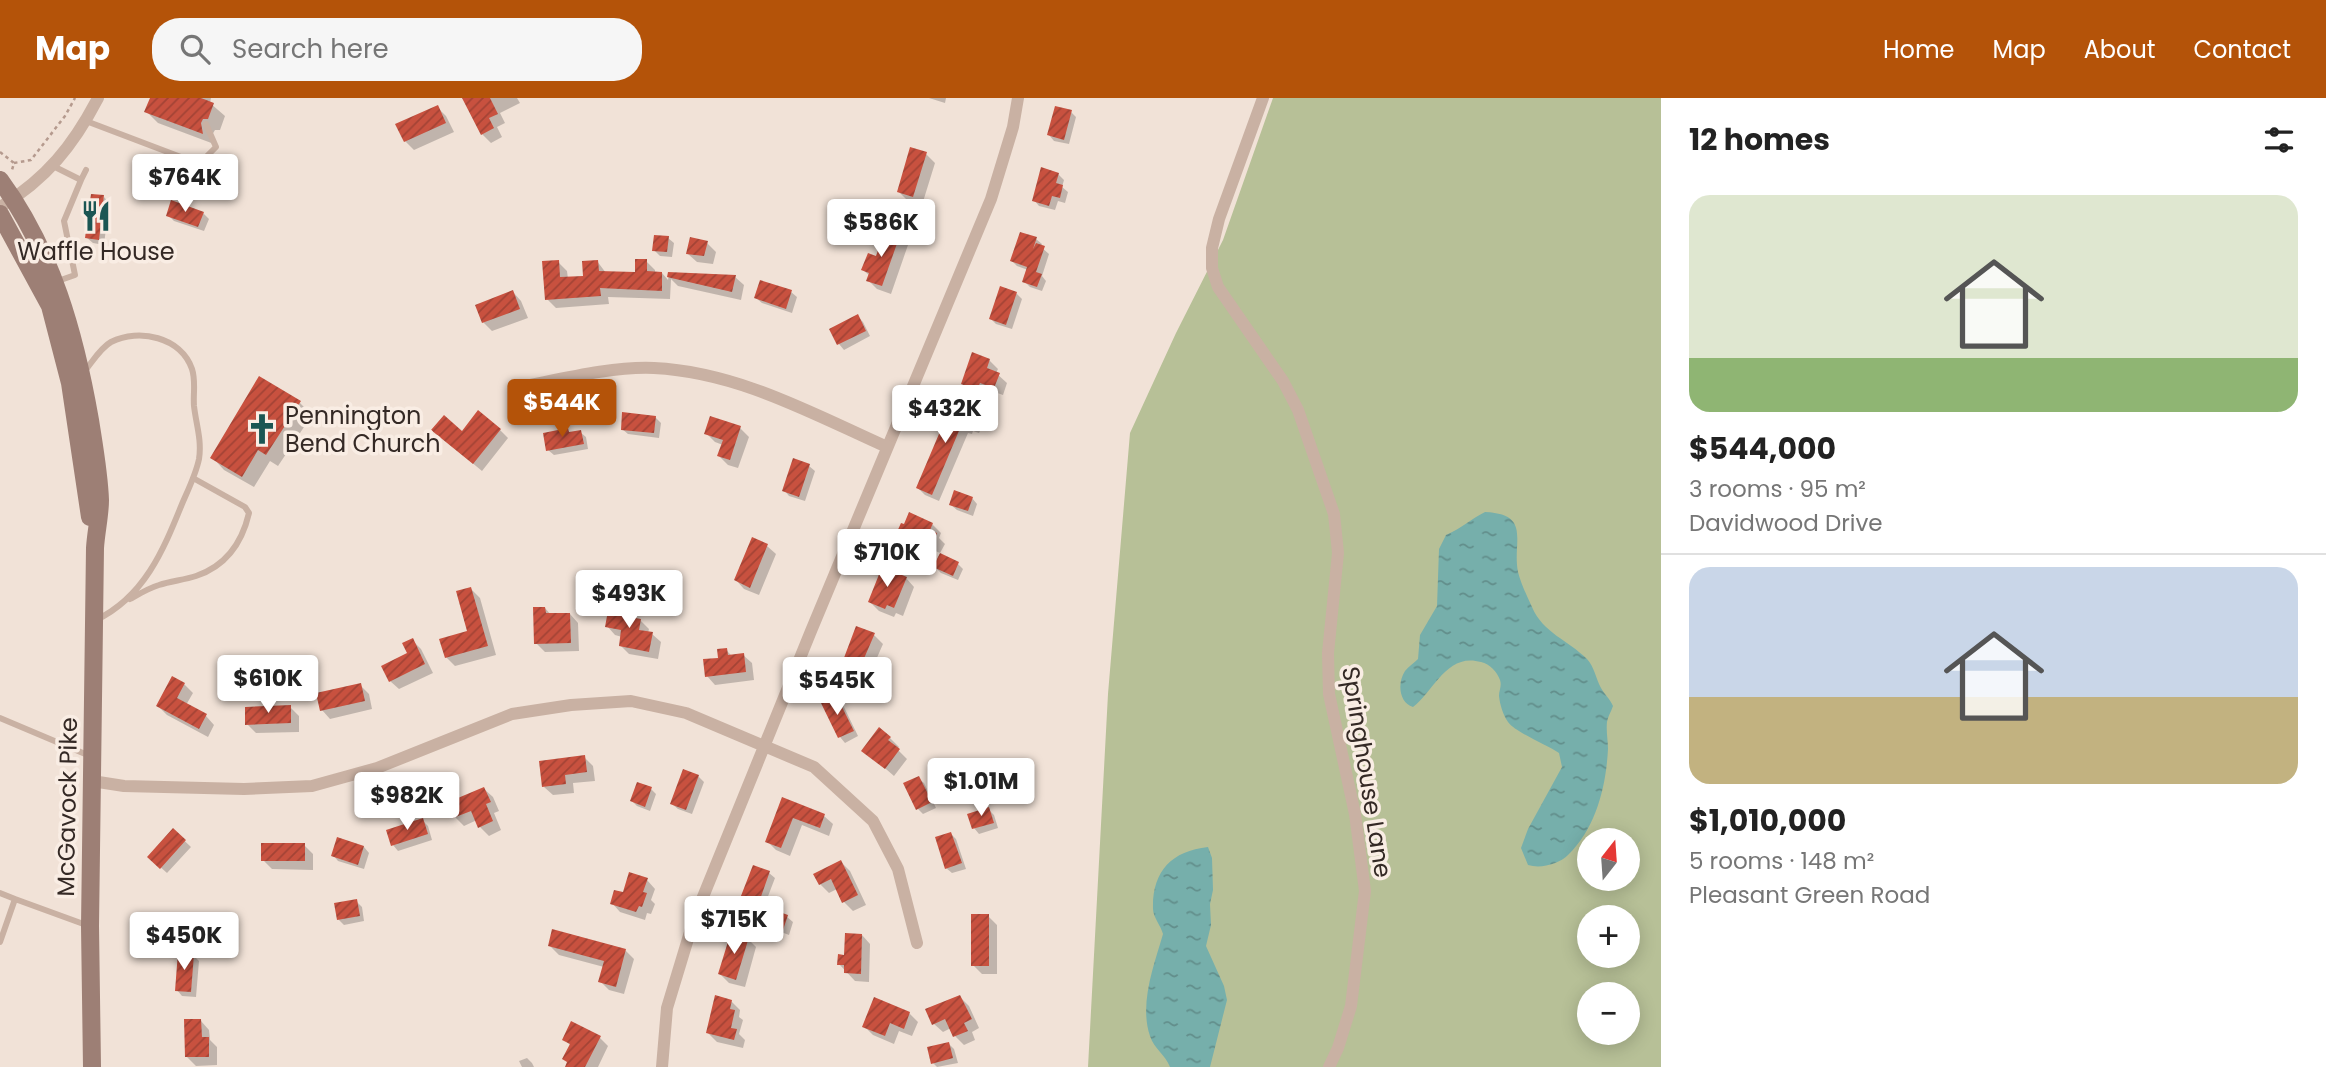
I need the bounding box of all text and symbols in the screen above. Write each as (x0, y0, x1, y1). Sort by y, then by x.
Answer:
search box (152, 18, 642, 81)
text: Map (35, 25, 110, 72)
icon: search (176, 30, 214, 68)
text: Search here (232, 31, 389, 67)
text: Home (1883, 33, 1955, 66)
text: Map (1993, 33, 2046, 66)
text: About (2084, 33, 2155, 66)
text: Contact (2193, 33, 2291, 66)
text: 12 homes (1689, 118, 1830, 161)
icon: filters (2260, 121, 2298, 159)
pin: $764K (136, 155, 234, 214)
text: $764K (148, 161, 222, 193)
restaurant icon: Waffle House (79, 199, 113, 233)
pin: $586K (832, 200, 930, 259)
text: $586K (843, 206, 919, 238)
place label: Waffle House (17, 235, 175, 268)
icon: home (1931, 241, 2057, 367)
pin: $544K (513, 380, 611, 439)
text: $544K (523, 386, 601, 418)
pin: $432K (896, 386, 994, 445)
text: $432K (908, 392, 982, 424)
place label: Pennington Bend Church (285, 399, 441, 460)
church icon: Pennington Bend Church (245, 412, 279, 446)
text: $544,000 (1689, 427, 1836, 470)
text: 3 rooms · 95 m² (1689, 473, 1866, 505)
text: Davidwood Drive (1689, 507, 1883, 539)
pin: $710K (838, 530, 936, 589)
text: $710K (853, 536, 921, 568)
pin: $493K (580, 570, 678, 630)
text: $493K (592, 577, 666, 609)
icon: home (1931, 613, 2057, 739)
pin: $610K (219, 656, 317, 715)
pin: $545K (788, 658, 886, 717)
text: $610K (233, 662, 303, 694)
text: $545K (799, 664, 875, 696)
street label: Springhouse Lane (1334, 664, 1400, 880)
street label: McGavock Pike (49, 717, 85, 897)
pin: $1.01M (924, 758, 1038, 818)
text: $1.01M (943, 765, 1019, 797)
pin: $982K (358, 772, 456, 832)
text: $982K (370, 779, 444, 811)
text: $1,010,000 (1689, 799, 1846, 842)
north arrow (1577, 828, 1640, 891)
map controls (1577, 828, 1640, 1045)
text: 5 rooms · 148 m² (1689, 845, 1874, 877)
text: Pleasant Green Road (1689, 879, 1930, 911)
pin: $715K (685, 896, 783, 956)
text: $715K (700, 903, 768, 935)
button: + (1577, 905, 1640, 968)
pin: $450K (135, 912, 233, 972)
text: $450K (146, 919, 222, 951)
button: − (1577, 982, 1640, 1045)

